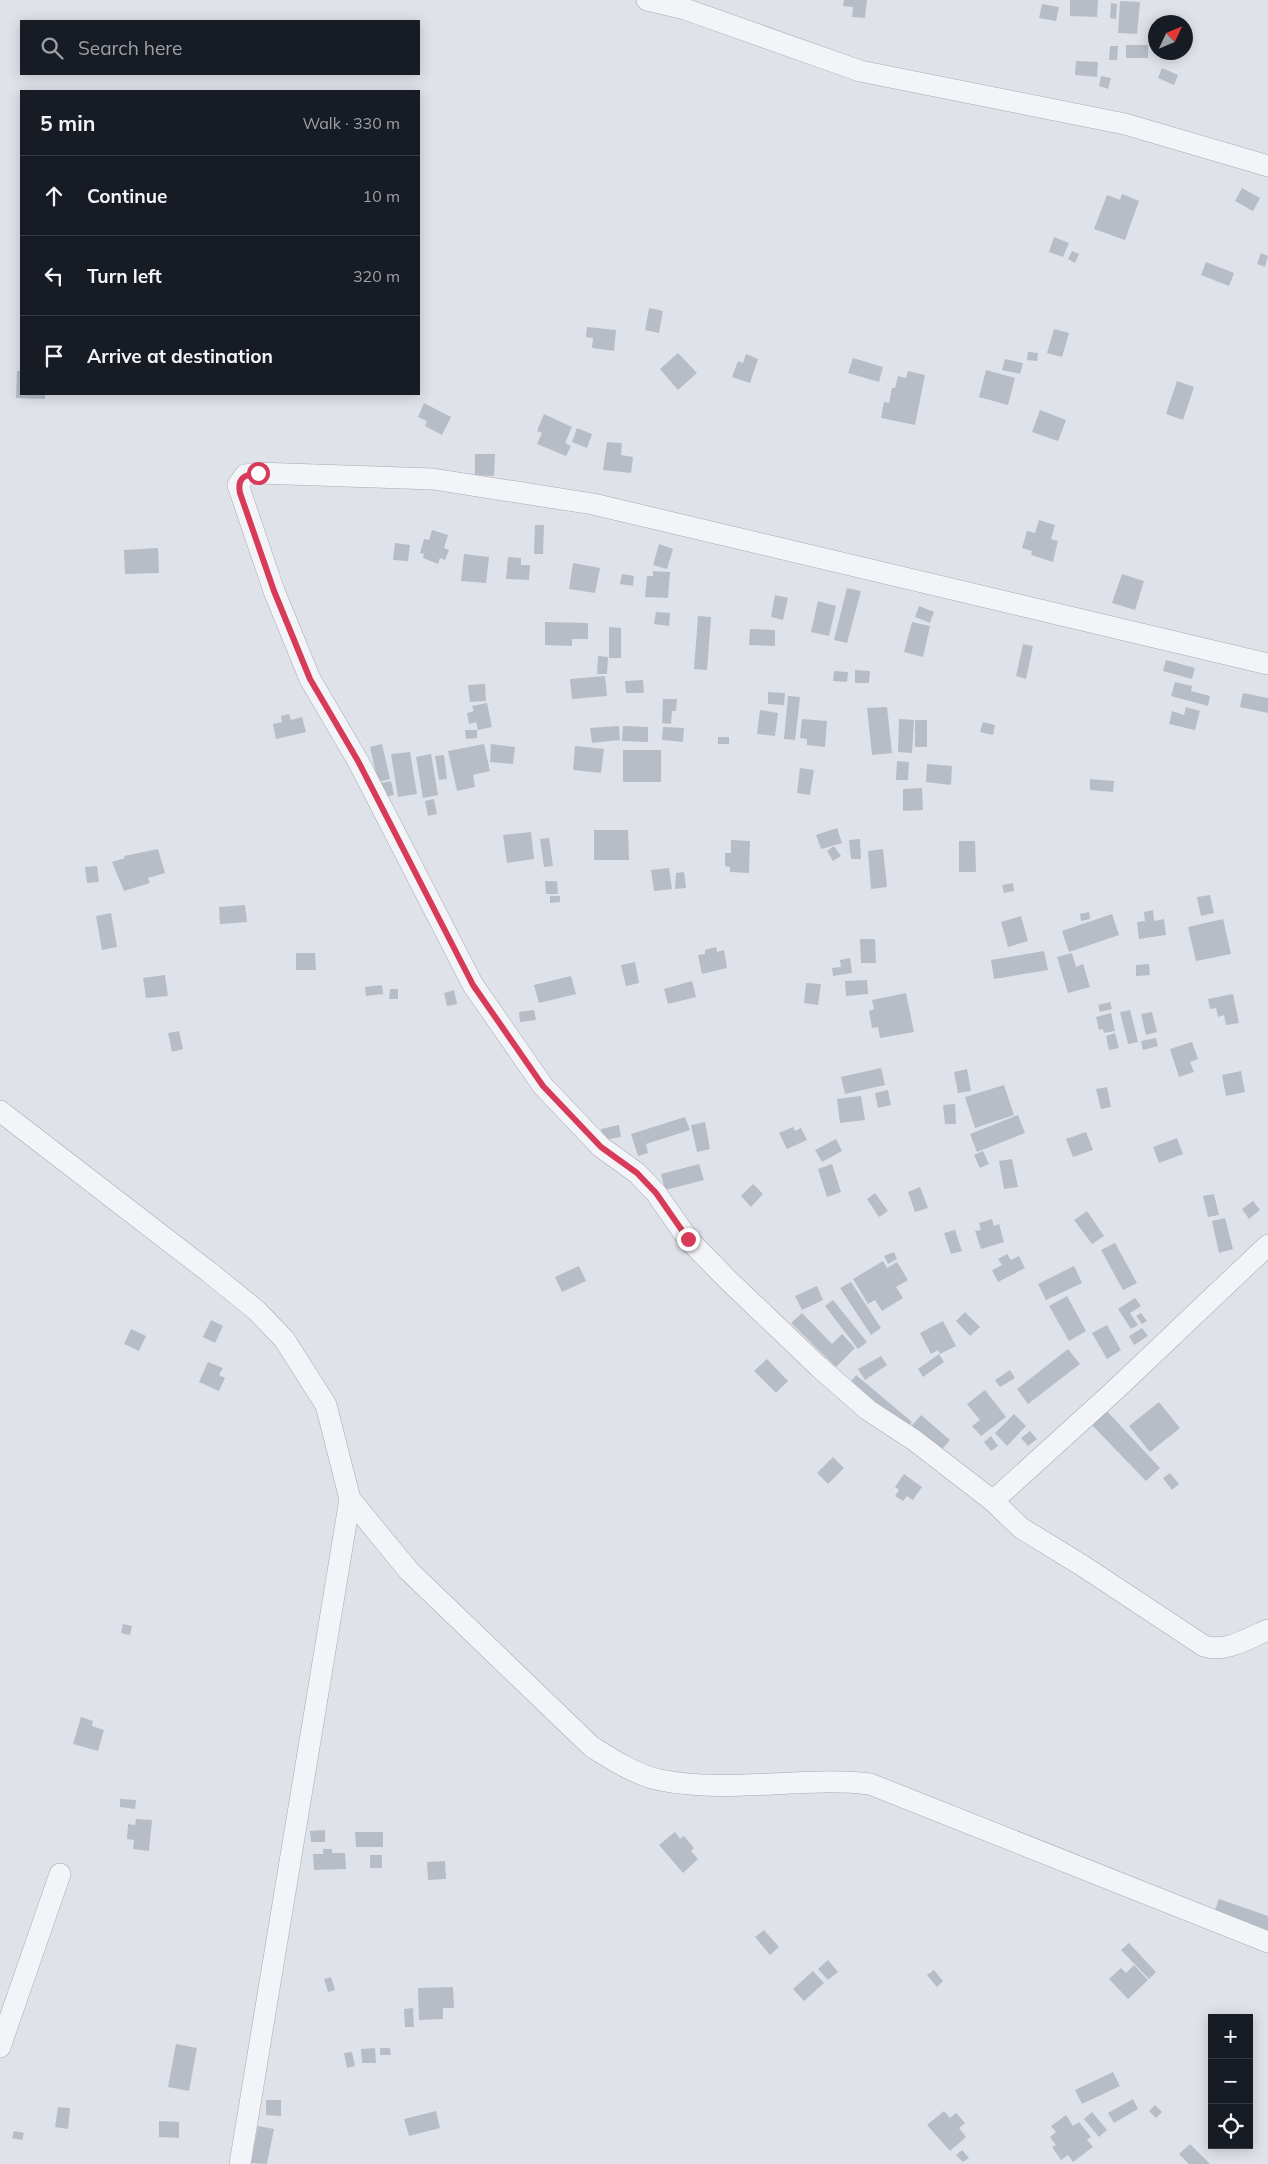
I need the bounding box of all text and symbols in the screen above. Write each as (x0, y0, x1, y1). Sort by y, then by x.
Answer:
north arrow (1148, 15, 1193, 60)
search box (20, 20, 420, 75)
icon: search (38, 34, 66, 62)
text: Search here (78, 36, 182, 60)
text: 5 min (40, 110, 95, 136)
text: Walk · 330 m (302, 113, 400, 133)
icon: ahead (40, 182, 68, 210)
text: Continue (87, 184, 167, 208)
text: 10 m (363, 186, 400, 206)
icon: left (40, 262, 68, 290)
text: Turn left (87, 264, 162, 288)
text: 320 m (353, 266, 400, 286)
icon: arrive (40, 342, 68, 370)
text: Arrive at destination (87, 344, 273, 368)
route start (247, 462, 270, 485)
route end (677, 1228, 700, 1251)
map controls (1208, 2014, 1253, 2149)
button: + (1208, 2014, 1253, 2059)
button: − (1208, 2059, 1253, 2104)
button: locate (1208, 2104, 1253, 2149)

